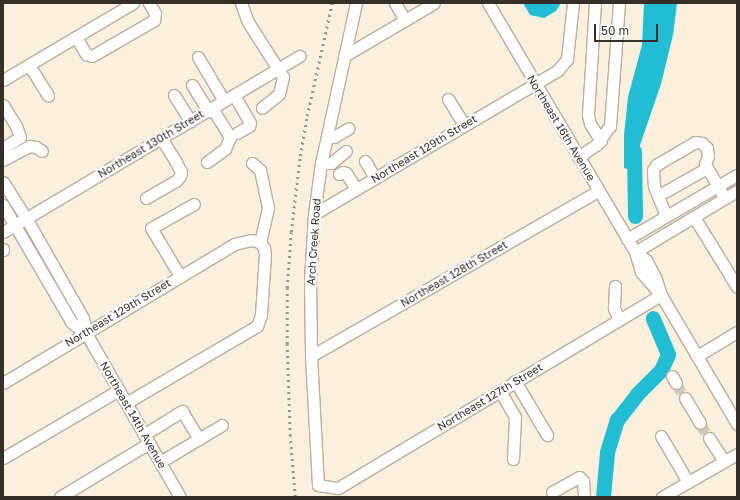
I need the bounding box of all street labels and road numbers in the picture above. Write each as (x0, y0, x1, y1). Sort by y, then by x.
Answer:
street label: Northeast 16th Avenue (524, 73, 598, 183)
street label: Northeast 130th Street (96, 107, 206, 181)
street label: Northeast 129th Street (369, 112, 479, 186)
street label: Arch Creek Road (304, 198, 324, 286)
street label: Northeast 128th Street (398, 238, 510, 310)
street label: Northeast 129th Street (63, 276, 173, 350)
street label: Northeast 14th Avenue (97, 359, 169, 471)
street label: Northeast 127th Street (435, 360, 545, 434)

